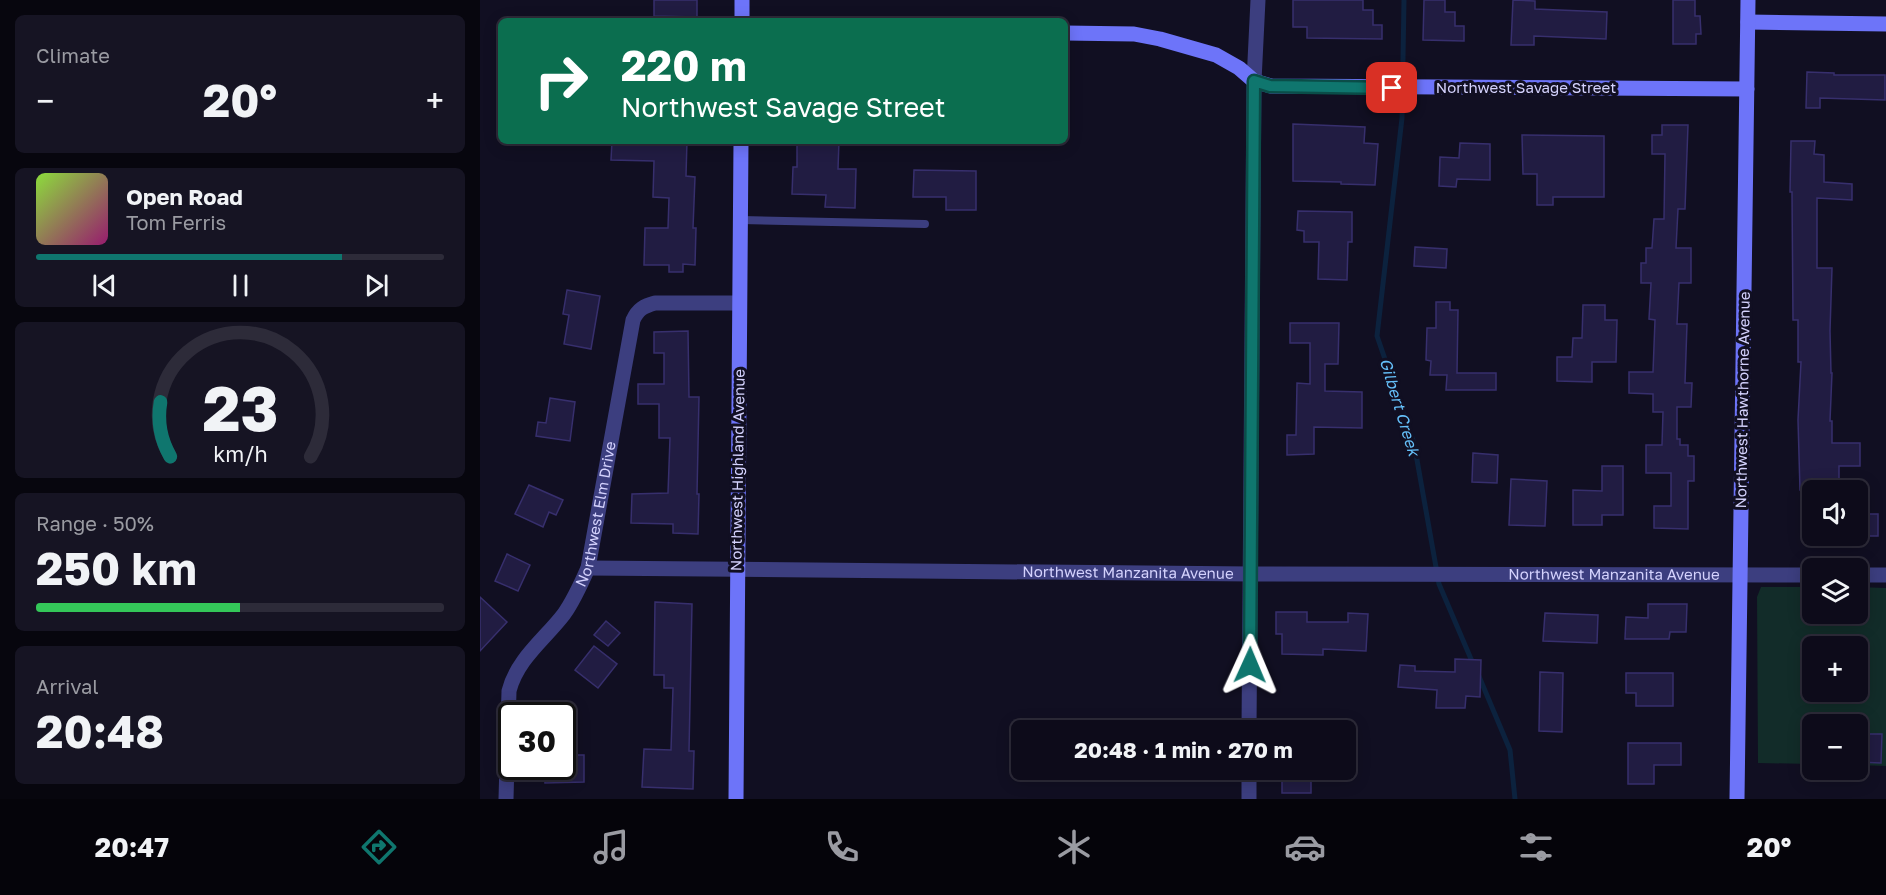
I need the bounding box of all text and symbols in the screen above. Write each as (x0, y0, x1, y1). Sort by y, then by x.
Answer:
text: 220 m (621, 40, 747, 90)
icon: right (522, 42, 600, 120)
text: Climate (36, 43, 110, 67)
pin (1366, 62, 1417, 113)
icon: arrive (1375, 71, 1408, 104)
text: 20° (203, 73, 277, 127)
street label: Northwest Savage Street (1436, 78, 1616, 96)
text: − (36, 81, 54, 120)
text: + (426, 81, 444, 120)
text: Northwest Savage Street (621, 91, 946, 123)
text: Open Road (126, 183, 243, 210)
text: Tom Ferris (126, 210, 226, 234)
icon: previous (88, 269, 121, 302)
icon: pause (224, 269, 257, 302)
icon: next (360, 269, 393, 302)
street label: Northwest Hawthorne Avenue (1731, 291, 1753, 509)
water label: Gilbert Creek (1376, 356, 1425, 460)
street label: Northwest Highland Avenue (726, 368, 748, 571)
text: 23 (202, 370, 278, 445)
street label: Northwest Elm Drive (571, 439, 619, 589)
text: km/h (213, 441, 267, 467)
map controls (1802, 480, 1868, 780)
button: sound (1802, 480, 1868, 546)
text: Range · 50% (36, 511, 154, 535)
text: 250 km (36, 541, 197, 595)
button: layers (1802, 558, 1868, 624)
street label: Northwest Manzanita Avenue (1022, 562, 1234, 582)
street label: Northwest Manzanita Avenue (1508, 564, 1720, 583)
position arrow (1218, 633, 1282, 697)
button: + (1802, 636, 1868, 702)
text: Arrival (36, 674, 99, 698)
speed limit sign: 30 (498, 702, 576, 780)
text: 20:48 (36, 704, 164, 758)
button: − (1802, 714, 1868, 780)
text: 20:48 · 1 min · 270 m (1074, 736, 1293, 763)
icon: directions (358, 826, 400, 868)
icon: music (590, 826, 632, 868)
icon: phone (821, 826, 863, 868)
icon: climate (1053, 826, 1095, 868)
icon: car (1284, 826, 1326, 868)
icon: filters (1515, 826, 1557, 868)
text: 20:47 (95, 831, 169, 863)
text: 20° (1747, 831, 1791, 863)

